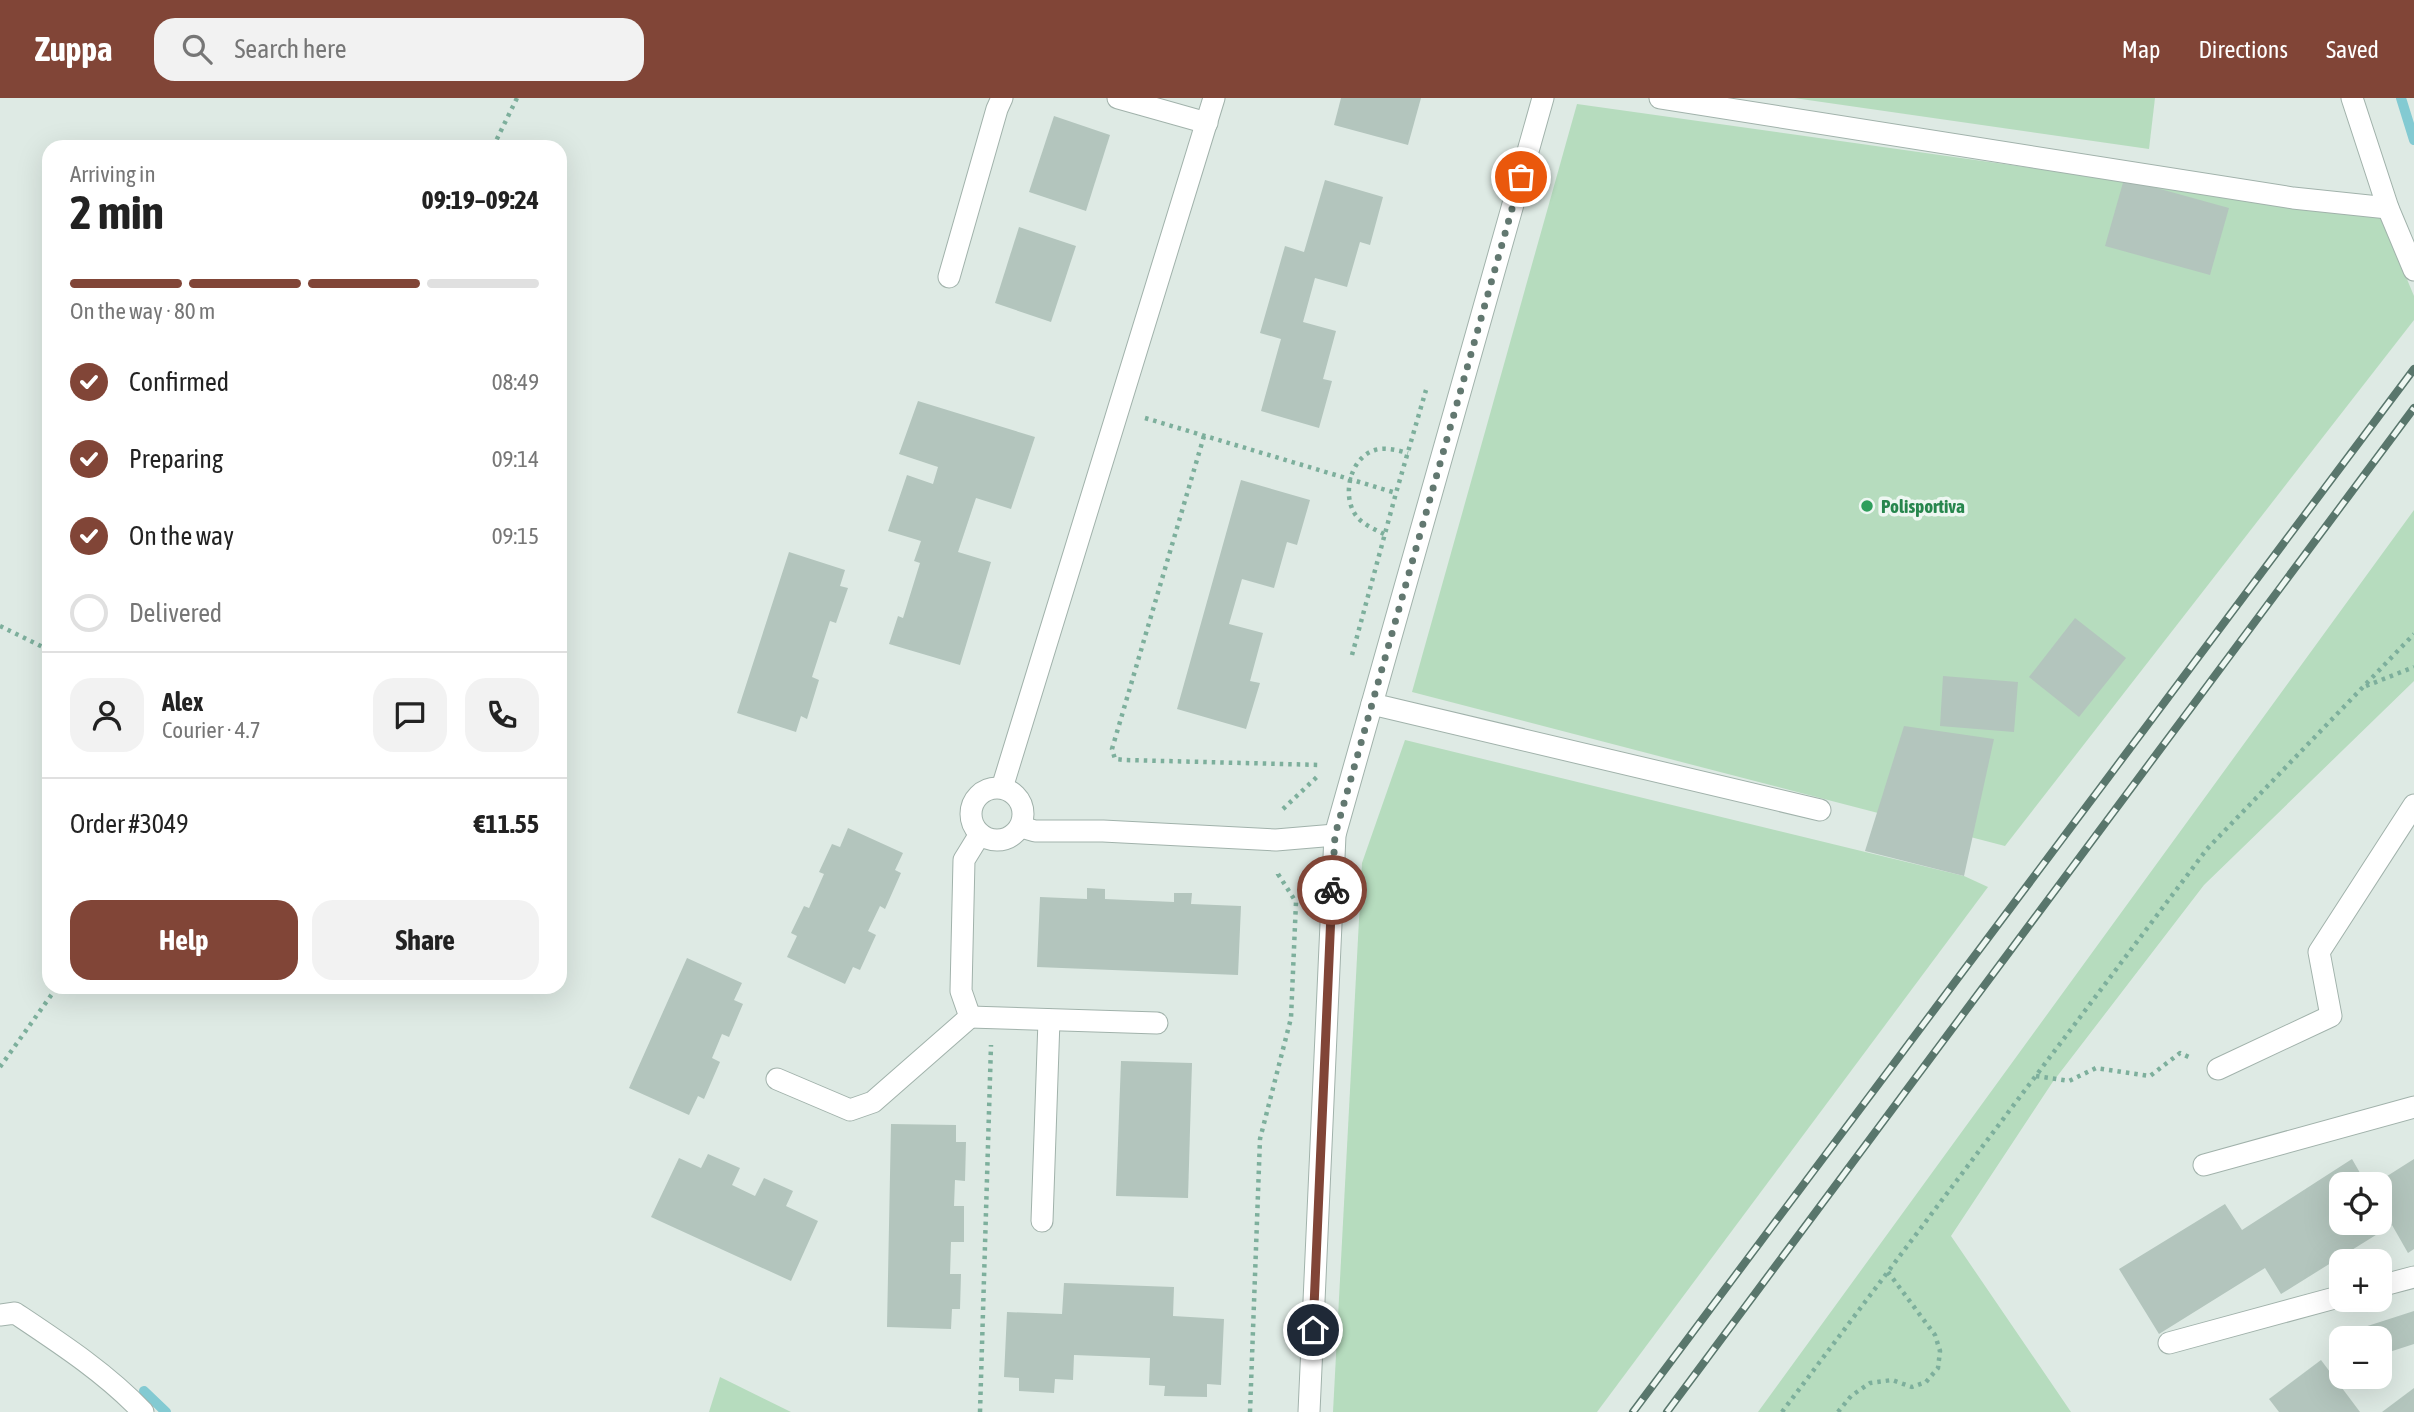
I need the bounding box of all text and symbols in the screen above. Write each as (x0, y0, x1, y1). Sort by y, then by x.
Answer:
search box (154, 18, 644, 81)
text: Zuppa (35, 30, 112, 68)
icon: search (178, 30, 216, 68)
text: Search here (234, 34, 347, 64)
text: Map (2122, 36, 2160, 63)
text: Directions (2198, 36, 2288, 63)
text: Saved (2326, 36, 2379, 63)
pin (1491, 147, 1551, 207)
icon: bag (1502, 158, 1540, 196)
text: Arriving in (70, 161, 156, 187)
text: 09:19–09:24 (422, 185, 539, 215)
text: 2 min (70, 186, 164, 239)
text: On the way · 80 m (70, 298, 215, 324)
icon: check (70, 363, 108, 401)
text: Confirmed (129, 367, 229, 397)
text: 08:49 (492, 369, 539, 395)
icon: check (70, 440, 108, 478)
text: Preparing (129, 444, 223, 474)
text: 09:14 (492, 446, 539, 472)
place label: Polisportiva (1881, 495, 1965, 517)
marker: Polisportiva (1859, 498, 1875, 514)
icon: check (70, 517, 108, 555)
text: On the way (129, 521, 234, 551)
text: 09:15 (492, 523, 539, 549)
text: Delivered (129, 598, 222, 628)
button: person (70, 678, 144, 752)
button: chat (373, 678, 447, 752)
button: phone (465, 678, 539, 752)
text: Alex (162, 687, 203, 717)
text: Courier · 4.7 (162, 717, 261, 743)
text: Order #3049 (70, 809, 189, 839)
text: €11.55 (474, 809, 539, 839)
courier (1297, 855, 1367, 925)
icon: bike (1313, 871, 1351, 909)
button: Help (70, 900, 298, 980)
button: Share (312, 900, 539, 980)
map controls (2329, 1172, 2392, 1389)
button: locate (2329, 1172, 2392, 1235)
button: + (2329, 1249, 2392, 1312)
pin (1283, 1300, 1343, 1360)
icon: home (1294, 1311, 1332, 1349)
button: − (2329, 1326, 2392, 1389)

